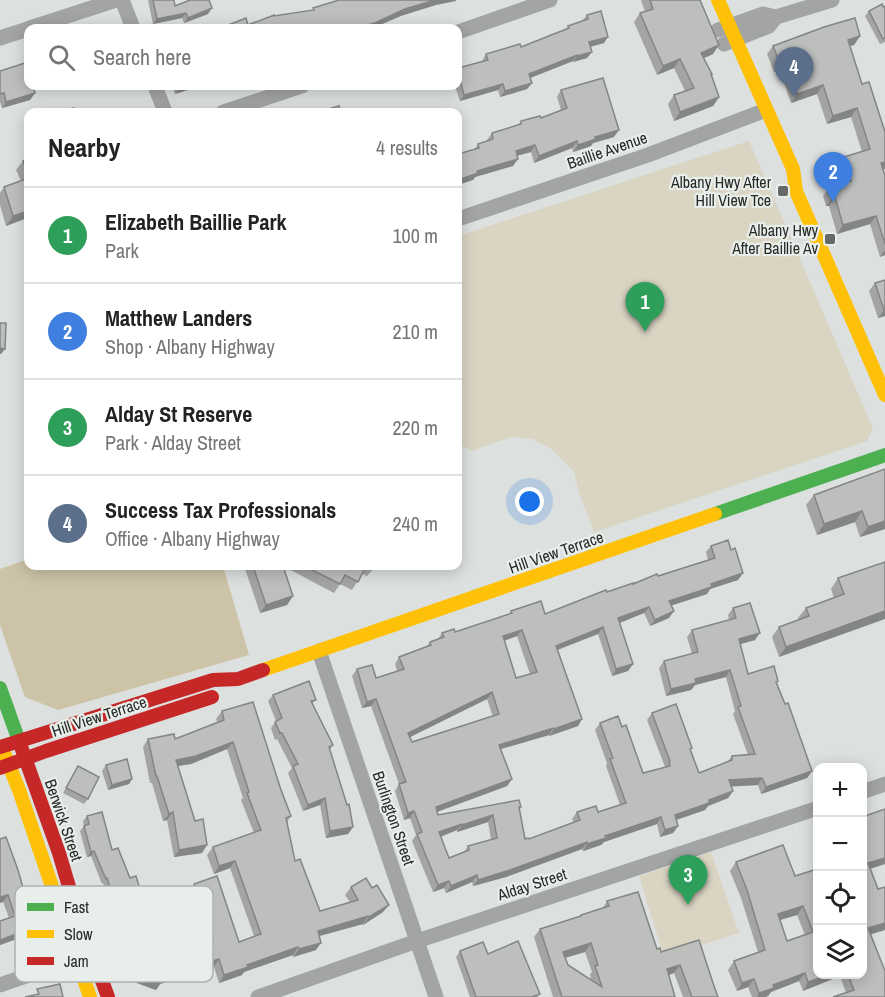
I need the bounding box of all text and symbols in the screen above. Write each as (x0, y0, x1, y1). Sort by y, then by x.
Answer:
search box (24, 24, 462, 90)
icon: search (45, 41, 78, 74)
text: Search here (93, 42, 191, 72)
pin: 4 (774, 48, 814, 97)
street label: Baillie Avenue (564, 126, 650, 174)
text: Nearby (48, 130, 120, 165)
text: 4 results (376, 134, 438, 161)
pin: 2 (814, 152, 852, 202)
place label: Albany Hwy After Hill View Tce (670, 171, 772, 211)
marker: Albany Hwy After Hill View Tce (776, 184, 790, 198)
text: Elizabeth Baillie Park (105, 207, 287, 237)
place label: Albany Hwy After Baillie Av (731, 219, 818, 259)
text: 1 (63, 222, 72, 249)
text: 100 m (392, 222, 438, 249)
marker: Albany Hwy After Baillie Av (823, 232, 837, 246)
text: Park (105, 237, 139, 264)
pin: 1 (626, 282, 664, 332)
text: Matthew Landers (105, 303, 252, 333)
text: 2 (63, 318, 72, 345)
text: 210 m (392, 318, 438, 345)
text: Shop · Albany Highway (105, 333, 275, 360)
text: Alday St Reserve (105, 399, 252, 429)
text: 3 (63, 414, 72, 441)
text: 220 m (392, 414, 438, 441)
text: Park · Alday Street (105, 429, 241, 456)
your location (515, 487, 544, 516)
text: Success Tax Professionals (105, 495, 336, 525)
text: 4 (63, 510, 72, 537)
text: 240 m (392, 510, 438, 537)
text: Office · Albany Highway (105, 525, 280, 552)
street label: Hill View Terrace (506, 526, 606, 578)
street label: Hill View Terrace (49, 690, 149, 742)
map controls (813, 763, 867, 979)
button: + (813, 763, 867, 817)
street label: Burlington Street (368, 768, 421, 868)
street label: Berwick Street (40, 776, 88, 864)
button: − (813, 817, 867, 871)
pin: 3 (668, 856, 708, 905)
street label: Alday Street (494, 862, 570, 906)
button: locate (813, 871, 867, 925)
legend (15, 886, 213, 982)
text: Fast (64, 896, 89, 918)
text: Slow (64, 923, 93, 945)
button: layers (813, 925, 867, 979)
text: Jam (64, 950, 89, 972)

